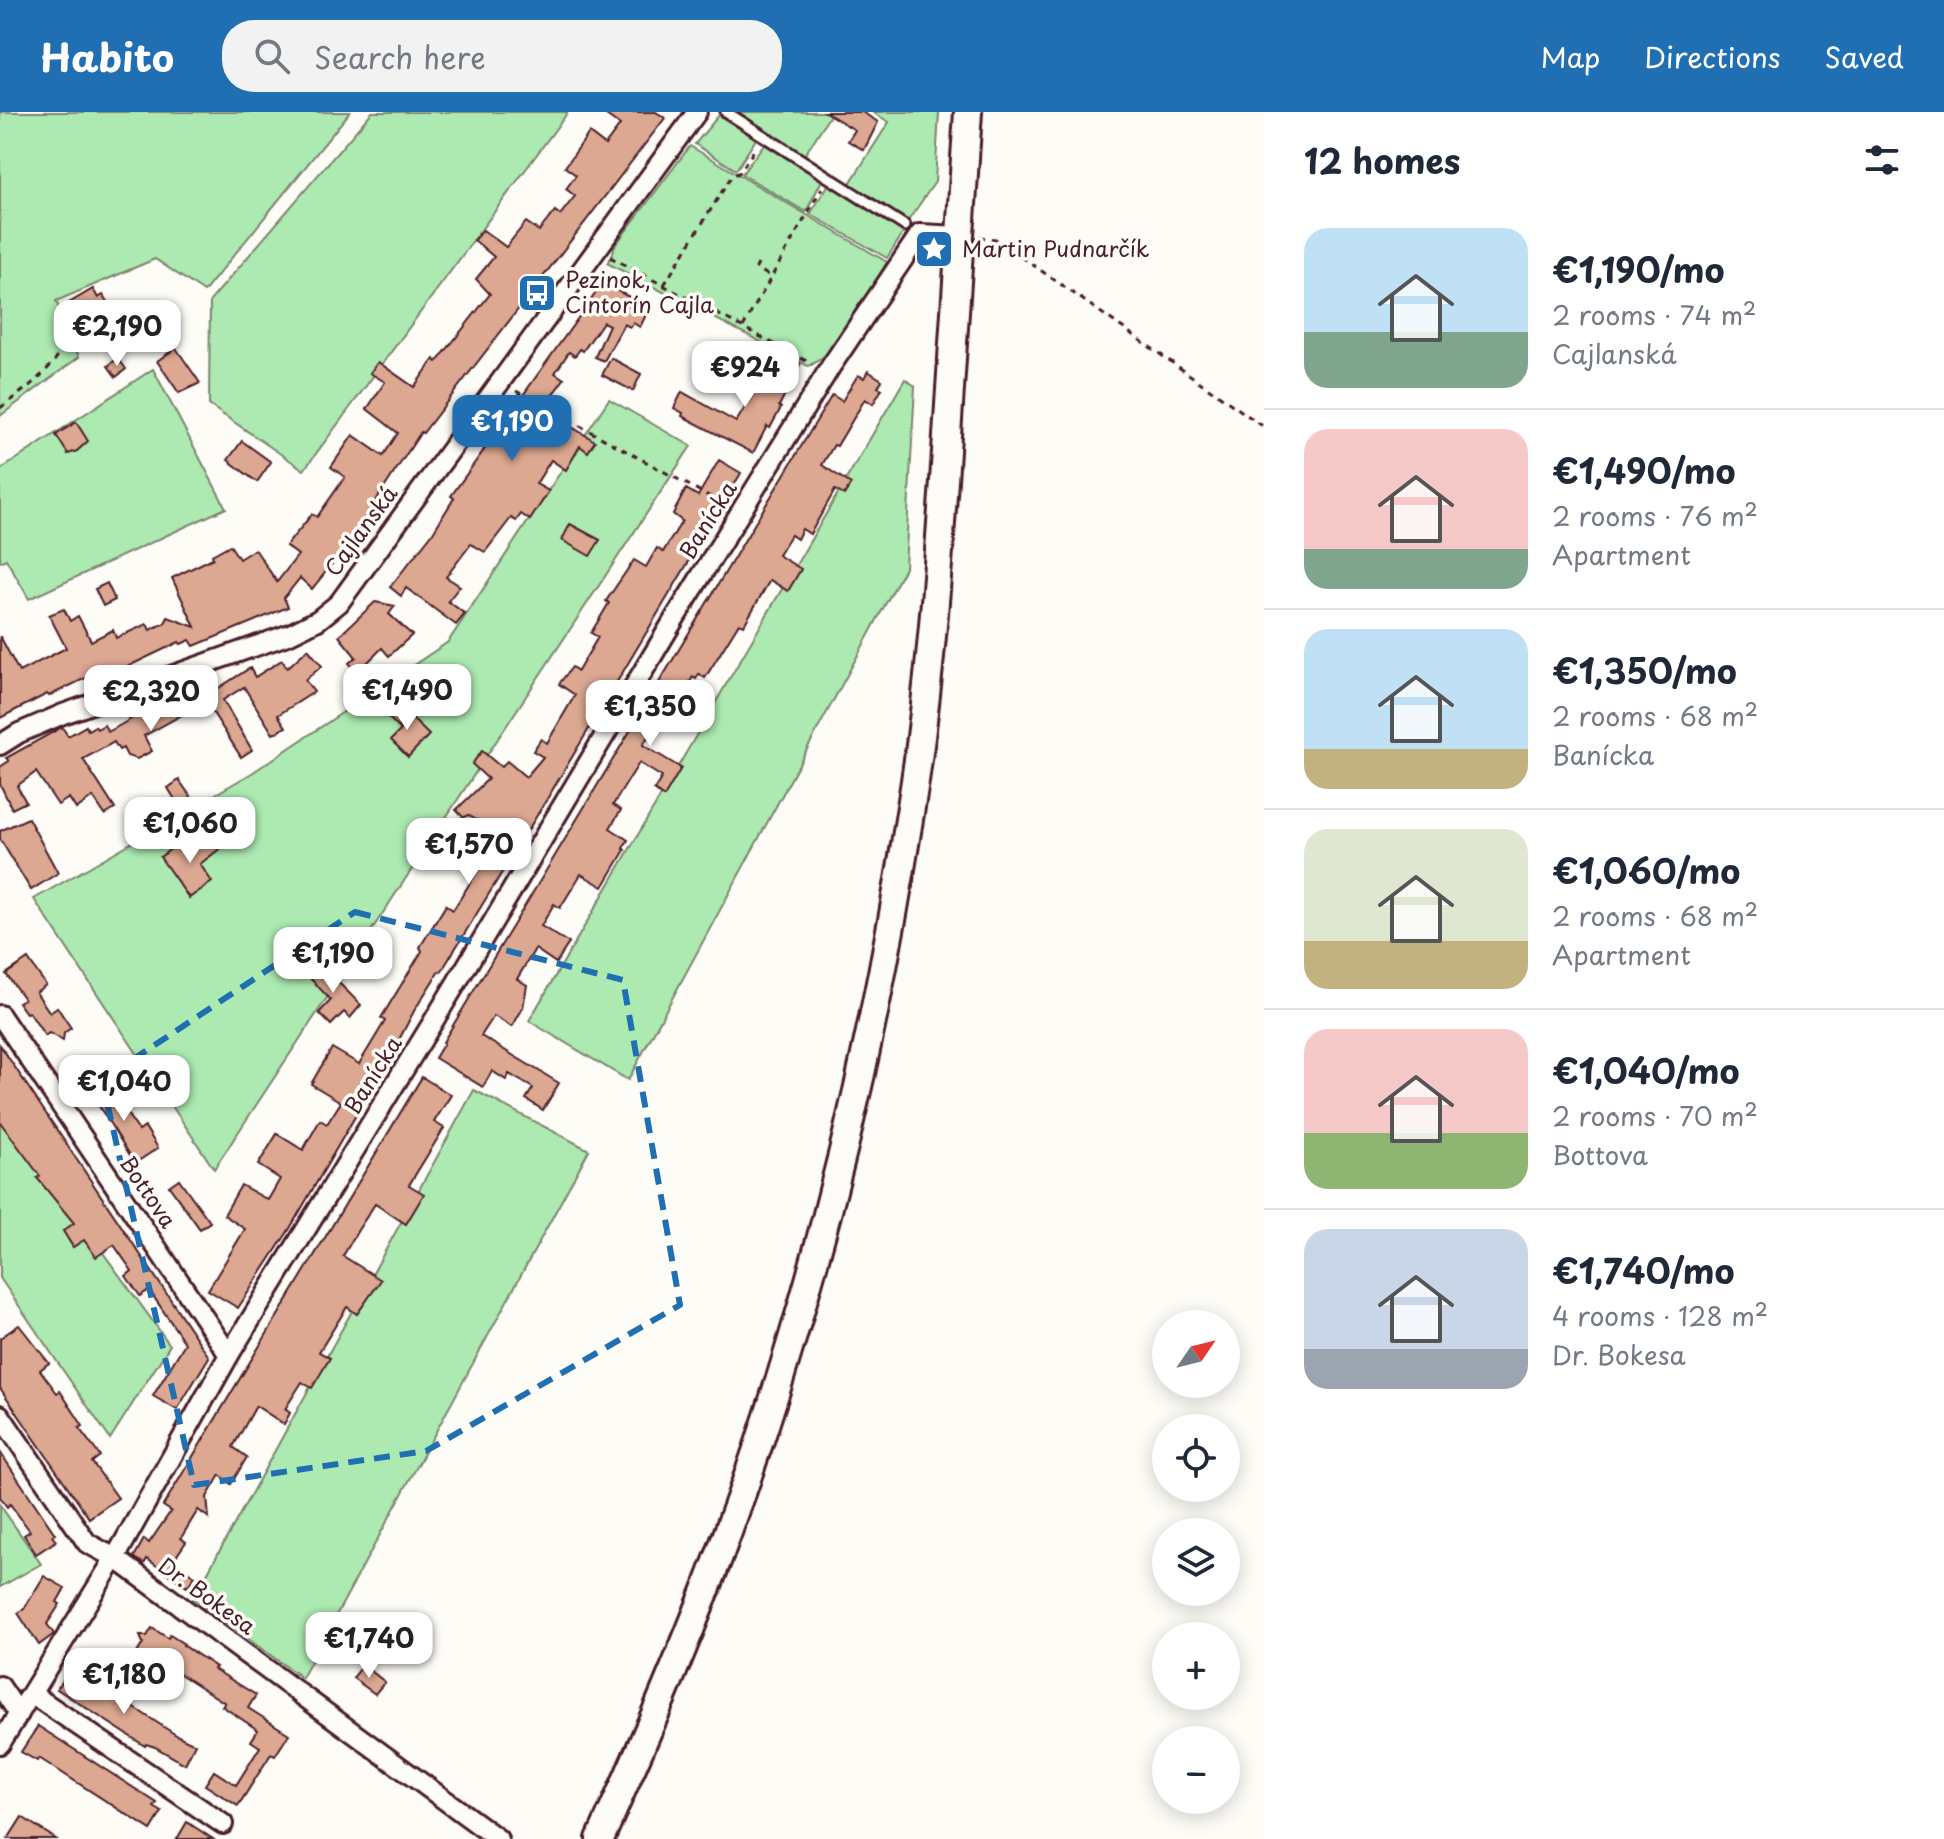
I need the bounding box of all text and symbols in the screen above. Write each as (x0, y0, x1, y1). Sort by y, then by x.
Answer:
search box (222, 20, 782, 92)
text: Habito (40, 28, 174, 85)
icon: search (250, 34, 294, 78)
text: Search here (314, 34, 486, 79)
text: Map (1541, 35, 1600, 78)
text: Directions (1644, 35, 1781, 78)
text: Saved (1825, 35, 1904, 78)
text: 12 homes (1304, 134, 1460, 186)
icon: filters (1860, 138, 1904, 182)
place icon: Martin Pudnarčík (913, 228, 955, 270)
place label: Martin Pudnarčík (962, 231, 1150, 264)
text: €1,190/mo (1552, 243, 1725, 295)
icon: home (1368, 260, 1464, 356)
place label: Pezinok, Cintorín Cajla (565, 262, 714, 320)
bus stop icon: Pezinok, Cintorín Cajla (516, 272, 558, 314)
text: 2 rooms · 74 m² (1552, 295, 1756, 334)
pin: €2,190 (52, 300, 182, 368)
text: €2,190 (72, 306, 162, 345)
text: Cajlanská (1552, 334, 1677, 373)
pin: €924 (698, 341, 792, 409)
text: €924 (710, 347, 780, 386)
pin: €1,190 (447, 395, 577, 463)
text: €1,190 (470, 401, 554, 440)
text: €1,490/mo (1552, 444, 1736, 496)
icon: home (1368, 461, 1464, 557)
street label: Banícka (670, 474, 744, 565)
street label: Cajlanská (315, 478, 404, 582)
text: 2 rooms · 76 m² (1552, 496, 1758, 535)
text: Apartment (1552, 535, 1691, 574)
text: €1,350/mo (1552, 644, 1737, 696)
icon: home (1368, 661, 1464, 757)
pin: €1,490 (342, 664, 472, 732)
pin: €2,320 (86, 665, 216, 733)
text: €1,490 (361, 670, 453, 709)
text: €2,320 (102, 671, 200, 710)
pin: €1,350 (585, 680, 715, 748)
text: €1,350 (604, 686, 696, 725)
text: 2 rooms · 68 m² (1552, 696, 1758, 735)
text: Banícka (1552, 735, 1654, 774)
pin: €1,060 (125, 797, 255, 865)
text: €1,060 (142, 803, 238, 842)
pin: €1,570 (404, 818, 534, 886)
text: €1,570 (424, 824, 514, 863)
text: €1,060/mo (1552, 844, 1740, 896)
icon: home (1368, 861, 1464, 957)
text: 2 rooms · 68 m² (1552, 896, 1758, 935)
pin: €1,190 (268, 927, 398, 995)
text: €1,190 (291, 933, 375, 972)
text: Apartment (1552, 935, 1691, 974)
street label: Banícka (335, 1029, 409, 1120)
text: €1,040/mo (1552, 1044, 1740, 1096)
pin: €1,040 (59, 1055, 189, 1123)
text: €1,040 (77, 1061, 171, 1100)
icon: home (1368, 1061, 1464, 1157)
text: 2 rooms · 70 m² (1552, 1096, 1758, 1135)
text: Bottova (1552, 1135, 1648, 1174)
street label: Bottova (113, 1148, 186, 1234)
text: €1,740/mo (1552, 1244, 1735, 1296)
icon: home (1368, 1261, 1464, 1357)
text: 4 rooms · 128 m² (1552, 1296, 1768, 1335)
north arrow (1152, 1310, 1240, 1398)
map controls (1152, 1310, 1240, 1814)
text: Dr. Bokesa (1552, 1335, 1686, 1374)
button: locate (1152, 1414, 1240, 1502)
button: layers (1152, 1518, 1240, 1606)
street label: Dr. Bokesa (152, 1548, 264, 1642)
pin: €1,740 (304, 1612, 434, 1680)
text: €1,740 (324, 1618, 414, 1657)
button: + (1152, 1622, 1240, 1710)
pin: €1,180 (59, 1648, 189, 1716)
text: €1,180 (82, 1654, 166, 1693)
button: − (1152, 1726, 1240, 1814)

